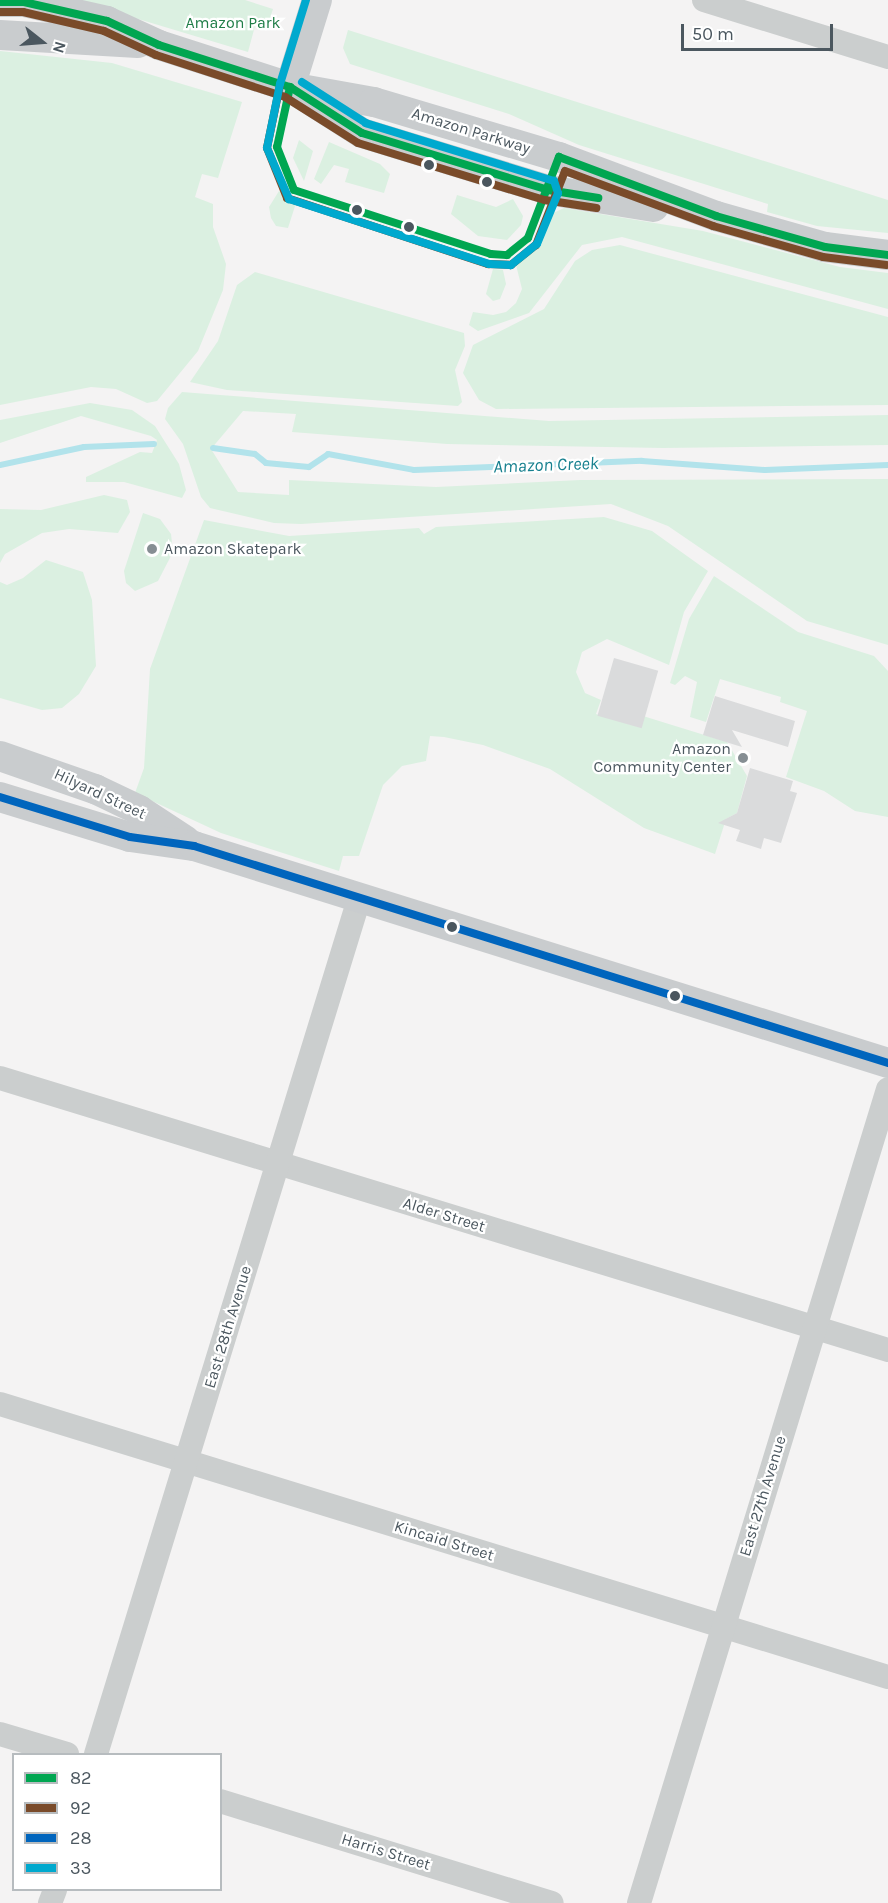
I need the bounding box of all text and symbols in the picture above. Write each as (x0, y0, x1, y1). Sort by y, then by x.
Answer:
north arrow (12, 12, 72, 72)
scale bar (684, 12, 836, 50)
park label: Amazon Park (185, 13, 281, 33)
text: 50 m (692, 23, 734, 45)
text: N (49, 39, 70, 56)
street label: Amazon Parkway (409, 104, 533, 158)
unlabelled marker (423, 159, 435, 171)
unlabelled marker (481, 176, 493, 188)
unlabelled marker (351, 204, 363, 216)
unlabelled marker (403, 221, 415, 233)
water label: Amazon Creek (493, 452, 599, 478)
place label: Amazon Skatepark (164, 539, 301, 559)
marker: Amazon Skatepark (145, 542, 159, 556)
place label: Amazon Community Center (593, 739, 731, 777)
marker: Amazon Community Center (736, 751, 750, 765)
street label: Hilyard Street (51, 764, 149, 824)
unlabelled marker (446, 921, 458, 933)
unlabelled marker (669, 990, 681, 1002)
street label: Alder Street (401, 1193, 487, 1237)
street label: East 28th Avenue (200, 1263, 256, 1391)
street label: East 27th Avenue (736, 1433, 790, 1559)
street label: Kincaid Street (392, 1517, 496, 1565)
legend (12, 1753, 222, 1891)
text: 82 (70, 1767, 92, 1789)
text: 92 (70, 1797, 91, 1819)
text: 28 (70, 1827, 92, 1849)
street label: Harris Street (339, 1829, 433, 1875)
text: 33 (70, 1857, 91, 1879)

